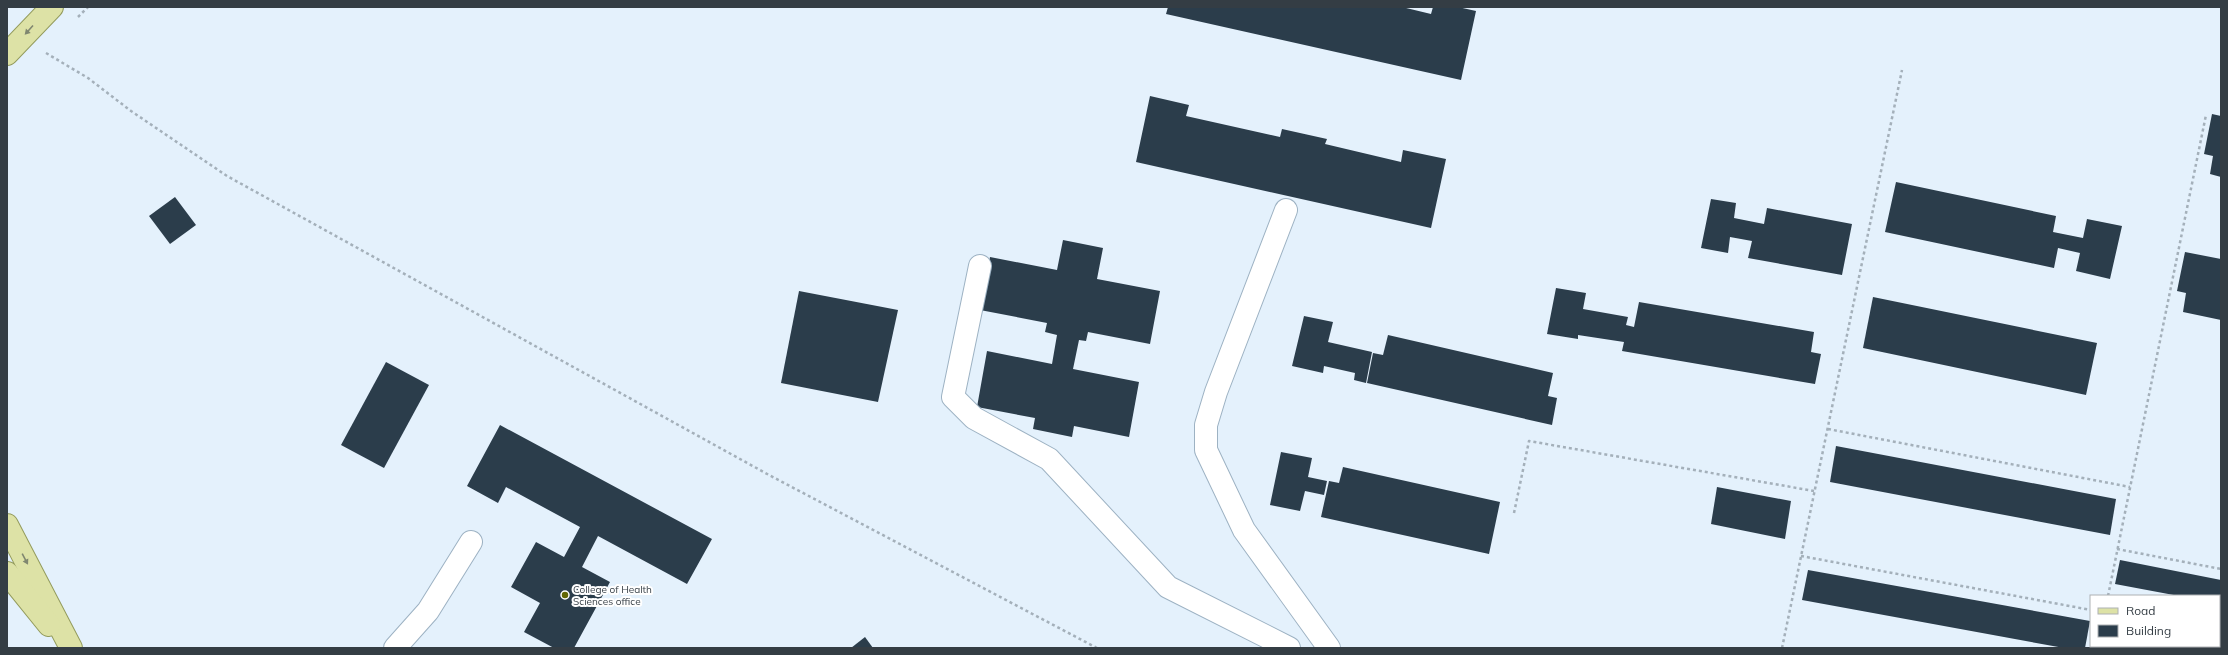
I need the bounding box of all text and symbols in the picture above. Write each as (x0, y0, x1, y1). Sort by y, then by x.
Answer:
one-way arrow (24, 25, 34, 35)
one-way arrow (22, 554, 28, 565)
place label: College of Health Sciences office (573, 583, 652, 608)
marker: College of Health Sciences office (560, 590, 570, 600)
legend (2090, 595, 2220, 647)
text: Road (2126, 603, 2155, 618)
text: Building (2126, 623, 2171, 638)

